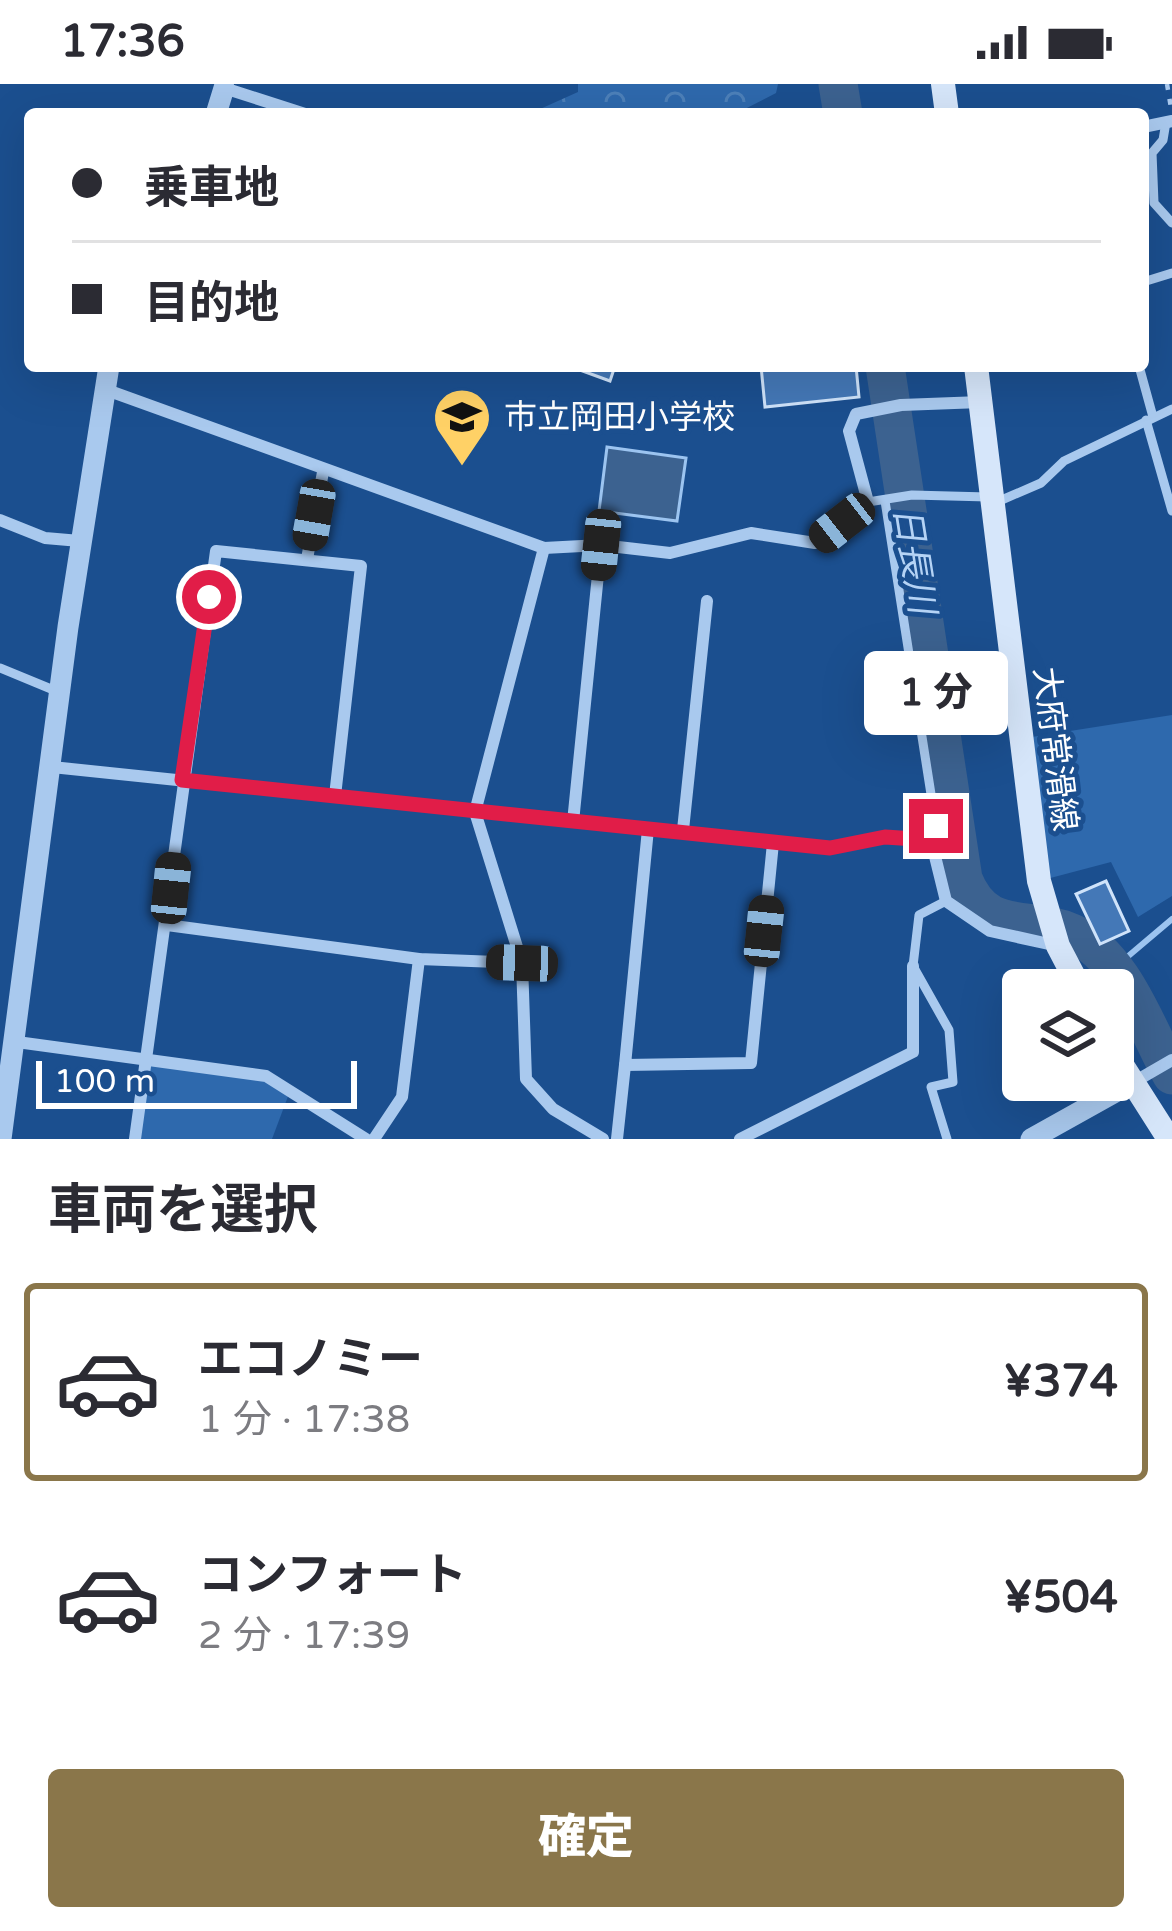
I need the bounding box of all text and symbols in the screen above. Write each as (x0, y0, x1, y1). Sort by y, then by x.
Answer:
text: 17:36 (60, 15, 185, 69)
text: 乗車地 (144, 162, 279, 216)
text: 目的地 (144, 277, 279, 331)
school or university icon: 市立岡田小学校 (431, 386, 493, 468)
place label: 市立岡田小学校 (504, 398, 735, 437)
car (290, 476, 338, 554)
car (803, 487, 881, 559)
water label: 日長川 (884, 503, 944, 621)
car (579, 507, 623, 583)
route start (182, 570, 236, 624)
callout: 1 分 (864, 652, 1008, 736)
street label: 大府常滑線 (1026, 665, 1084, 833)
text: 1 分 (899, 669, 973, 716)
route end (909, 799, 963, 853)
car (149, 850, 193, 926)
car (742, 893, 786, 969)
car (485, 944, 559, 982)
map controls (1002, 969, 1134, 1101)
button: layers (1002, 969, 1134, 1101)
scale bar (36, 1055, 357, 1108)
text: 100 m (54, 1062, 155, 1101)
text: 車両を選択 (48, 1178, 318, 1243)
icon: car (54, 1328, 162, 1436)
text: エコノミー (198, 1333, 423, 1387)
text: ¥374 (1004, 1355, 1118, 1409)
text: 1 分 · 17:38 (198, 1396, 410, 1443)
icon: car (54, 1544, 162, 1652)
text: コンフォート (198, 1549, 467, 1603)
text: ¥504 (1004, 1571, 1118, 1625)
text: 2 分 · 17:39 (198, 1612, 410, 1659)
button: 確定 (48, 1769, 1124, 1907)

